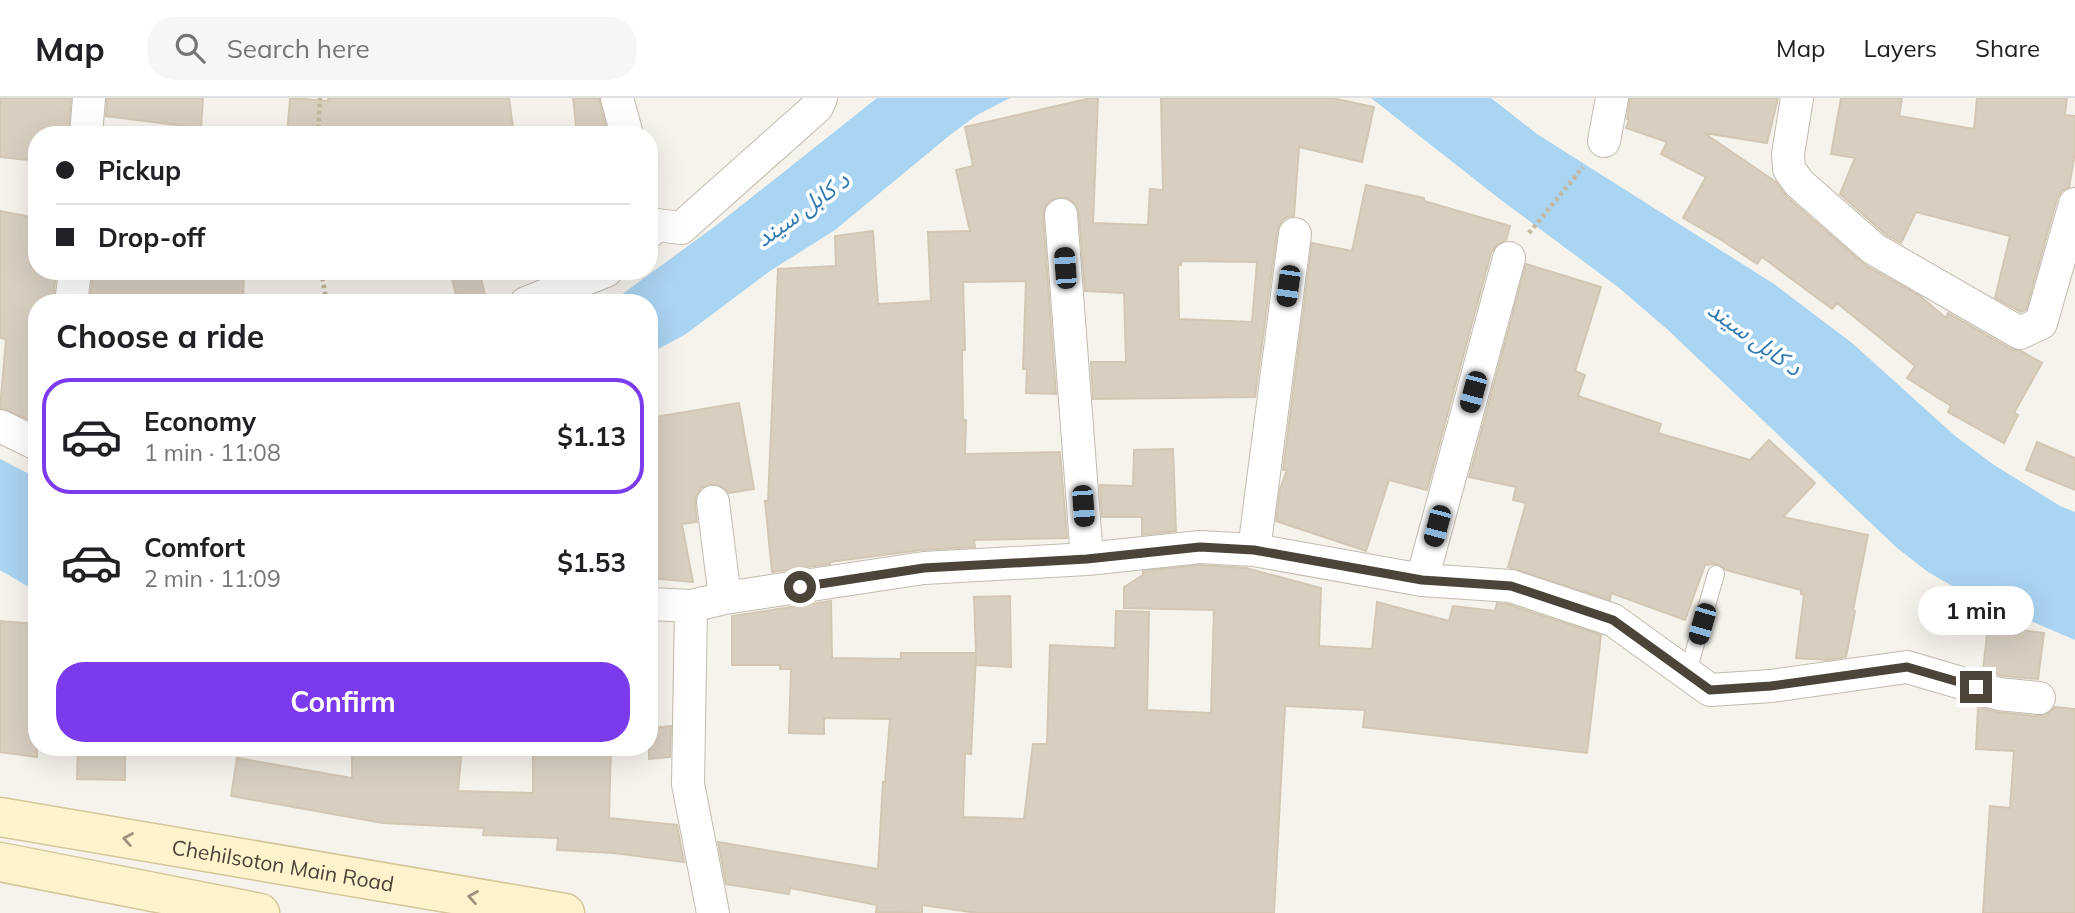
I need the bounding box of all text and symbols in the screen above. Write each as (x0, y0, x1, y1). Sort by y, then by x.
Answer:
search box (147, 17, 637, 80)
text: Map (35, 28, 105, 69)
icon: search (171, 29, 209, 67)
text: Search here (227, 32, 370, 65)
text: Map (1776, 33, 1825, 63)
text: Layers (1863, 33, 1937, 63)
text: Share (1975, 33, 2040, 63)
text: Pickup (98, 154, 181, 187)
water label: د کابل سيند (749, 165, 855, 253)
text: Drop-off (98, 221, 205, 254)
car (1054, 246, 1077, 290)
car (1275, 264, 1302, 308)
water label: د کابل سيند (1702, 294, 1808, 382)
text: Choose a ride (56, 316, 264, 356)
car (1458, 369, 1489, 415)
icon: car (60, 405, 123, 468)
text: Economy (144, 405, 256, 438)
text: $1.13 (557, 420, 626, 453)
text: 1 min · 11:08 (144, 438, 281, 467)
car (1072, 484, 1095, 528)
car (1422, 503, 1453, 549)
icon: car (60, 531, 123, 594)
text: Comfort (144, 531, 245, 564)
text: $1.53 (557, 546, 626, 579)
text: 2 min · 11:09 (144, 564, 281, 593)
route start (784, 571, 816, 603)
callout: 1 min (1918, 586, 2034, 634)
text: 1 min (1946, 596, 2006, 625)
car (1687, 601, 1718, 647)
button: Confirm (56, 662, 630, 742)
route end (1960, 671, 1992, 703)
one-way arrow (122, 832, 134, 847)
street label: Chehilsoton Main Road (170, 833, 396, 897)
one-way arrow (467, 890, 479, 905)

